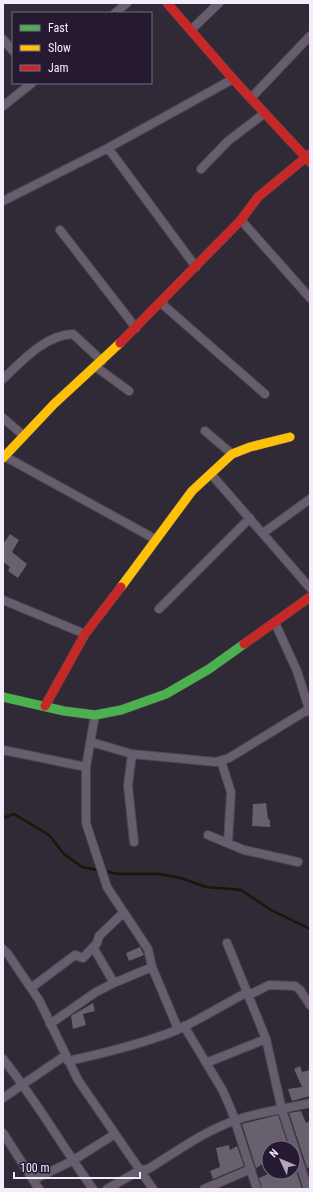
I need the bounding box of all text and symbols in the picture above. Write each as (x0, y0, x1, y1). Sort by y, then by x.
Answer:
legend (12, 12, 152, 84)
text: Fast (48, 21, 69, 35)
text: Slow (48, 41, 71, 55)
text: Jam (48, 61, 69, 75)
north arrow (261, 1140, 301, 1180)
text: N (267, 1146, 281, 1160)
scale bar (14, 1154, 140, 1180)
text: 100 m (20, 1161, 50, 1175)

